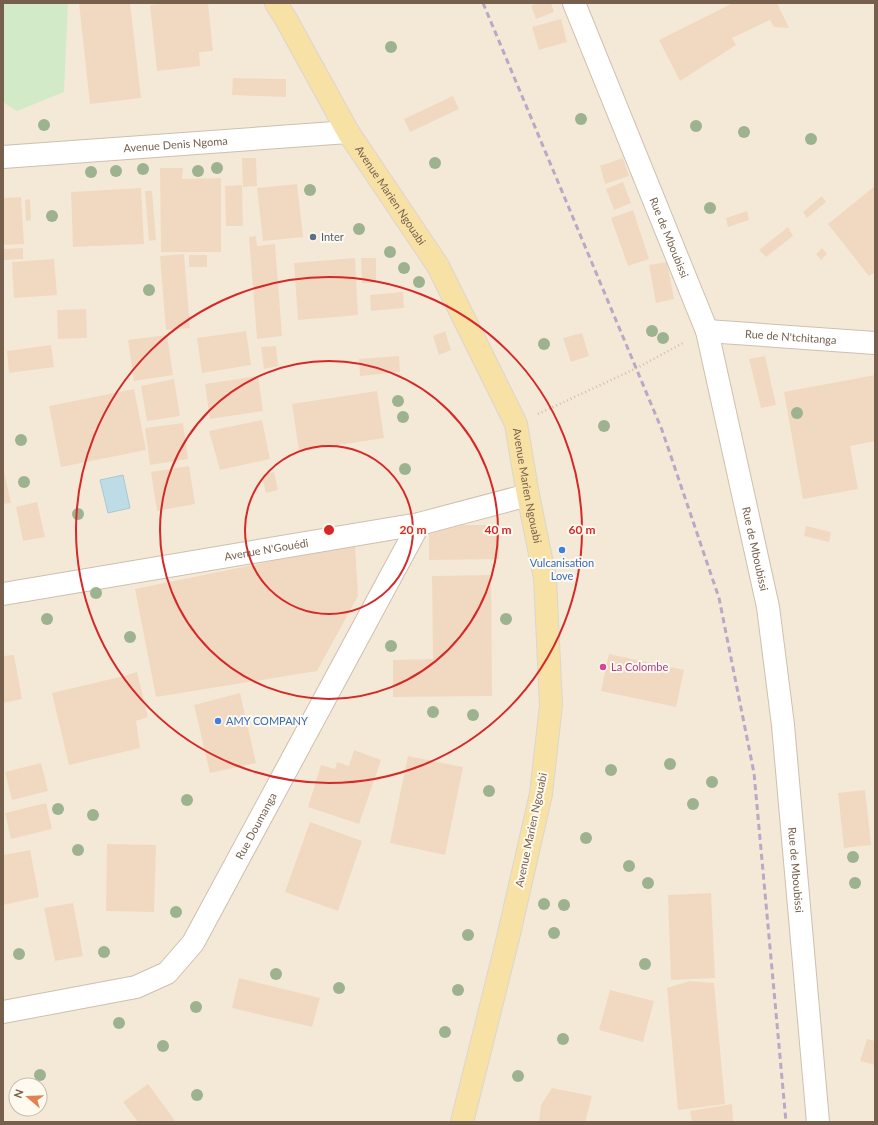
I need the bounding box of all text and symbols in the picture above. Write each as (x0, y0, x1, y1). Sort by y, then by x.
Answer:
street label: Avenue Denis Ngoma (123, 134, 228, 154)
street label: Avenue Marien Ngouabi (353, 143, 429, 247)
street label: Rue de Mboubissi (647, 195, 692, 280)
place label: Inter (321, 230, 344, 243)
marker: Inter (308, 232, 318, 242)
street label: Rue de N'tchitanga (745, 327, 837, 346)
street label: Avenue Marien Ngouabi (511, 427, 545, 545)
street label: Rue de Mboubissi (740, 505, 771, 592)
text: 20 m (400, 522, 426, 537)
text: 40 m (485, 522, 511, 537)
text: 60 m (569, 522, 595, 537)
centre of rings (322, 523, 336, 537)
street label: Avenue N'Gouédi (223, 536, 310, 563)
marker: Vulcanisation Love (557, 545, 567, 555)
place label: Vulcanisation Love (530, 556, 594, 582)
place label: La Colombe (611, 660, 668, 673)
marker: La Colombe (598, 662, 608, 672)
place label: AMY COMPANY (226, 714, 308, 727)
marker: AMY COMPANY (213, 716, 223, 726)
street label: Avenue Marien Ngouabi (512, 771, 549, 888)
street label: Rue Doumanga (232, 790, 279, 861)
street label: Rue de Mboubissi (786, 826, 807, 914)
north arrow (8, 1077, 48, 1117)
text: N (11, 1087, 26, 1100)

